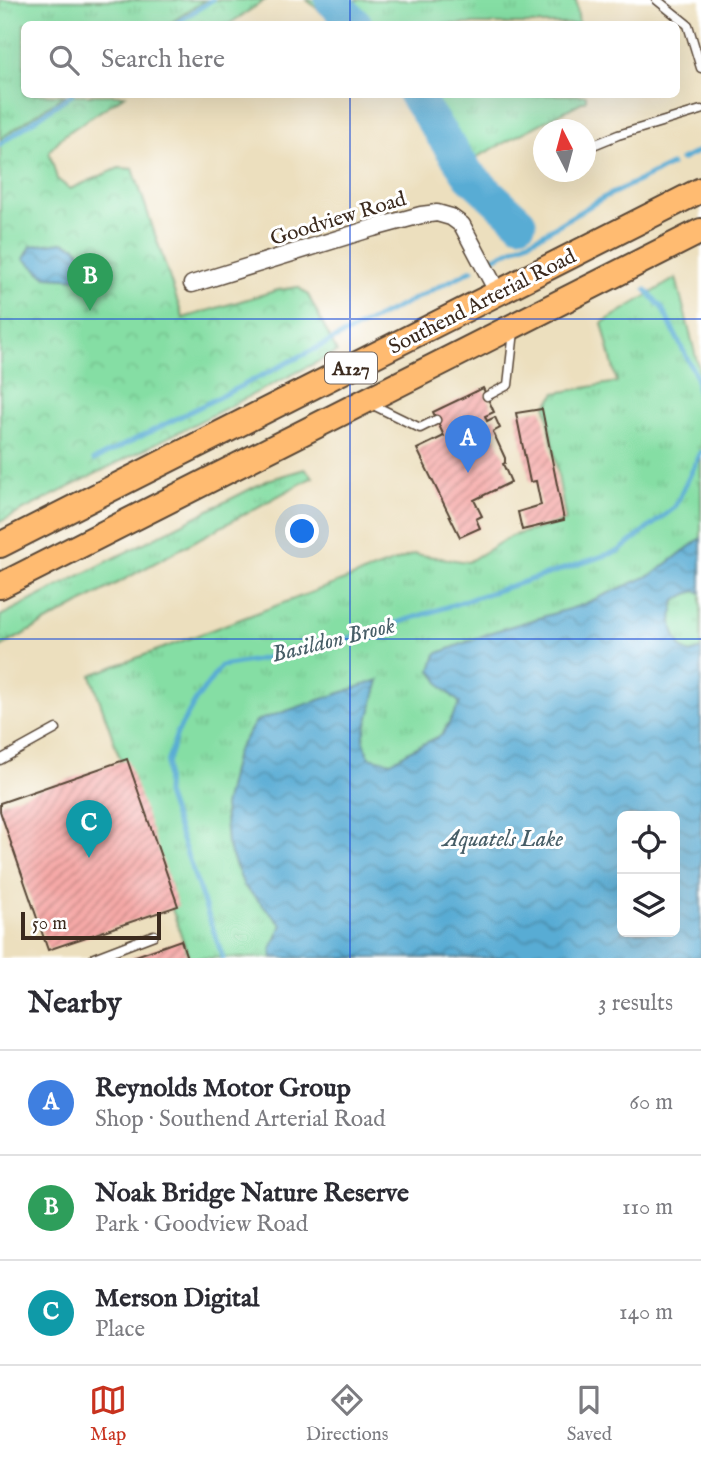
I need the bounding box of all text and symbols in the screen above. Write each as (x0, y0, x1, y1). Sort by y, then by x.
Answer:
search box (21, 21, 680, 98)
icon: search (45, 41, 83, 79)
text: Search here (101, 43, 225, 76)
north arrow (533, 119, 596, 182)
street label: Goodview Road (267, 186, 410, 253)
street label: Southend Arterial Road (384, 243, 582, 361)
pin: B (67, 253, 113, 311)
road number: A127 (325, 352, 377, 384)
pin: A (445, 415, 491, 473)
your location (285, 514, 319, 548)
water label: Basildon Brook (269, 611, 398, 670)
pin: C (66, 800, 112, 858)
map controls (617, 811, 680, 937)
button: locate (617, 811, 680, 874)
water label: Aquatels Lake (441, 825, 563, 854)
button: layers (617, 874, 680, 937)
scale bar (21, 909, 161, 941)
text: 50 m (32, 912, 67, 936)
text: Nearby (28, 985, 121, 1023)
text: 3 results (598, 989, 673, 1018)
text: Reynolds Motor Group (95, 1072, 351, 1105)
text: A (43, 1088, 59, 1117)
text: 60 m (629, 1088, 673, 1117)
text: Shop · Southend Arterial Road (95, 1105, 385, 1134)
text: Noak Bridge Nature Reserve (95, 1177, 409, 1210)
text: B (43, 1193, 59, 1222)
text: 110 m (622, 1193, 673, 1222)
text: Park · Goodview Road (95, 1210, 308, 1239)
text: Merson Digital (95, 1282, 259, 1315)
text: C (43, 1298, 59, 1327)
text: 140 m (619, 1298, 673, 1327)
text: Place (95, 1315, 145, 1344)
tab: Map (89, 1381, 127, 1447)
tab: Directions (306, 1381, 388, 1447)
tab: Saved (567, 1381, 612, 1447)

